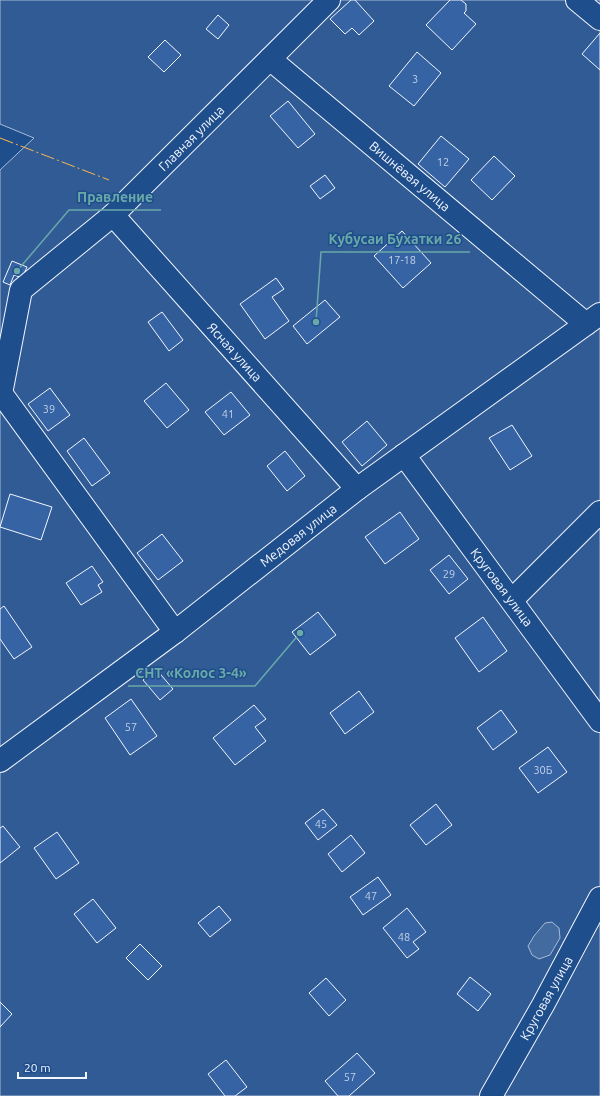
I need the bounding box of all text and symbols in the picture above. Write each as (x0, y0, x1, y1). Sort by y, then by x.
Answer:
house number: 3 (412, 73, 418, 85)
street label: Главная улица (155, 102, 227, 174)
street label: Вишнёвая улица (367, 138, 453, 214)
house number: 12 (437, 156, 449, 168)
callout: Правление (69, 184, 161, 210)
text: Правление (77, 189, 153, 205)
callout: Кубусаи Бухатки 26 (321, 226, 470, 252)
text: Кубусаи Бухатки 26 (329, 231, 462, 247)
house number: 17-18 (388, 254, 416, 266)
street label: Ясная улица (205, 320, 265, 384)
house number: 39 (43, 403, 55, 415)
house number: 41 (222, 408, 234, 420)
street label: Медовая улица (257, 501, 339, 569)
street label: Круговая улица (468, 545, 536, 629)
house number: 29 (443, 568, 455, 580)
callout: СНТ «Колос 3-4» (128, 660, 255, 686)
text: СНТ «Колос 3-4» (135, 665, 247, 681)
house number: 57 (125, 721, 137, 733)
house number: 30Б (533, 764, 553, 776)
house number: 45 (315, 818, 327, 830)
house number: 47 (365, 890, 377, 902)
house number: 48 (398, 931, 410, 943)
street label: Круговая улица (517, 953, 575, 1043)
scale bar (18, 1054, 86, 1080)
text: 20 m (24, 1061, 51, 1074)
house number: 57 (344, 1071, 356, 1083)

